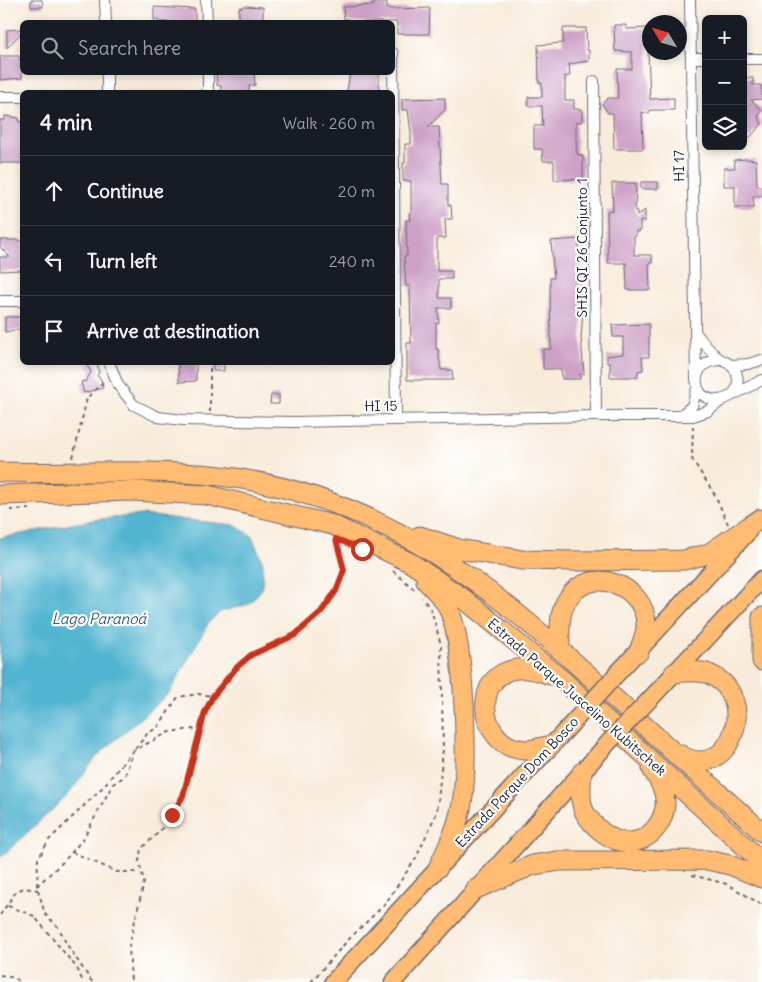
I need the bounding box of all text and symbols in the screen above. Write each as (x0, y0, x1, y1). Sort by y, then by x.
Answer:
north arrow (642, 15, 687, 60)
map controls (702, 15, 747, 150)
button: + (702, 15, 747, 60)
search box (20, 20, 395, 75)
icon: search (38, 34, 66, 62)
text: Search here (78, 36, 181, 60)
button: − (702, 60, 747, 105)
button: layers (702, 105, 747, 150)
text: 4 min (40, 109, 92, 136)
text: Walk · 260 m (283, 113, 375, 133)
street label: HI 17 (670, 150, 688, 182)
icon: ahead (40, 177, 68, 205)
street label: SHIS QI 26 Conjunto 1 (573, 178, 591, 318)
text: Continue (87, 179, 164, 203)
text: 20 m (338, 181, 375, 201)
icon: left (40, 247, 68, 275)
text: Turn left (87, 249, 157, 273)
text: 240 m (329, 251, 375, 271)
icon: arrive (40, 317, 68, 345)
text: Arrive at destination (87, 319, 260, 343)
street label: HI 15 (364, 397, 398, 415)
route start (351, 538, 374, 561)
water label: Lago Paranoá (52, 609, 148, 628)
street label: Estrada Parque Juscelino Kubitschek (484, 614, 670, 780)
street label: Estrada Parque Dom Bosco (452, 713, 582, 851)
route end (161, 804, 184, 827)

